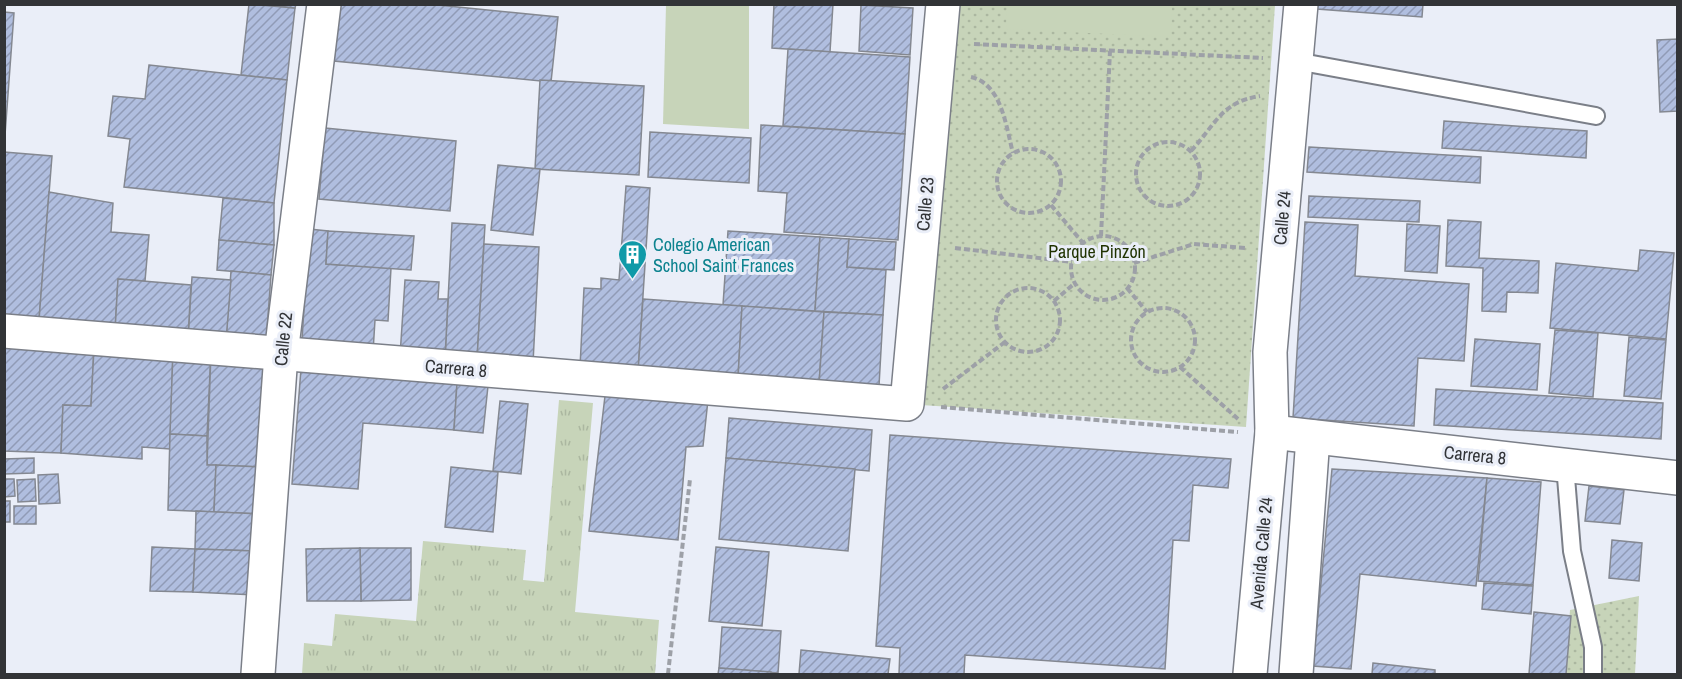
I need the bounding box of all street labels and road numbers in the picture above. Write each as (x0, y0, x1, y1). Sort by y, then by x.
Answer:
street label: Calle 23 (910, 176, 940, 232)
street label: Calle 24 (1267, 190, 1297, 246)
street label: Calle 22 (268, 311, 298, 367)
street label: Carrera 8 (424, 353, 488, 383)
street label: Carrera 8 (1443, 439, 1507, 471)
street label: Avenida Calle 24 (1244, 496, 1278, 611)

